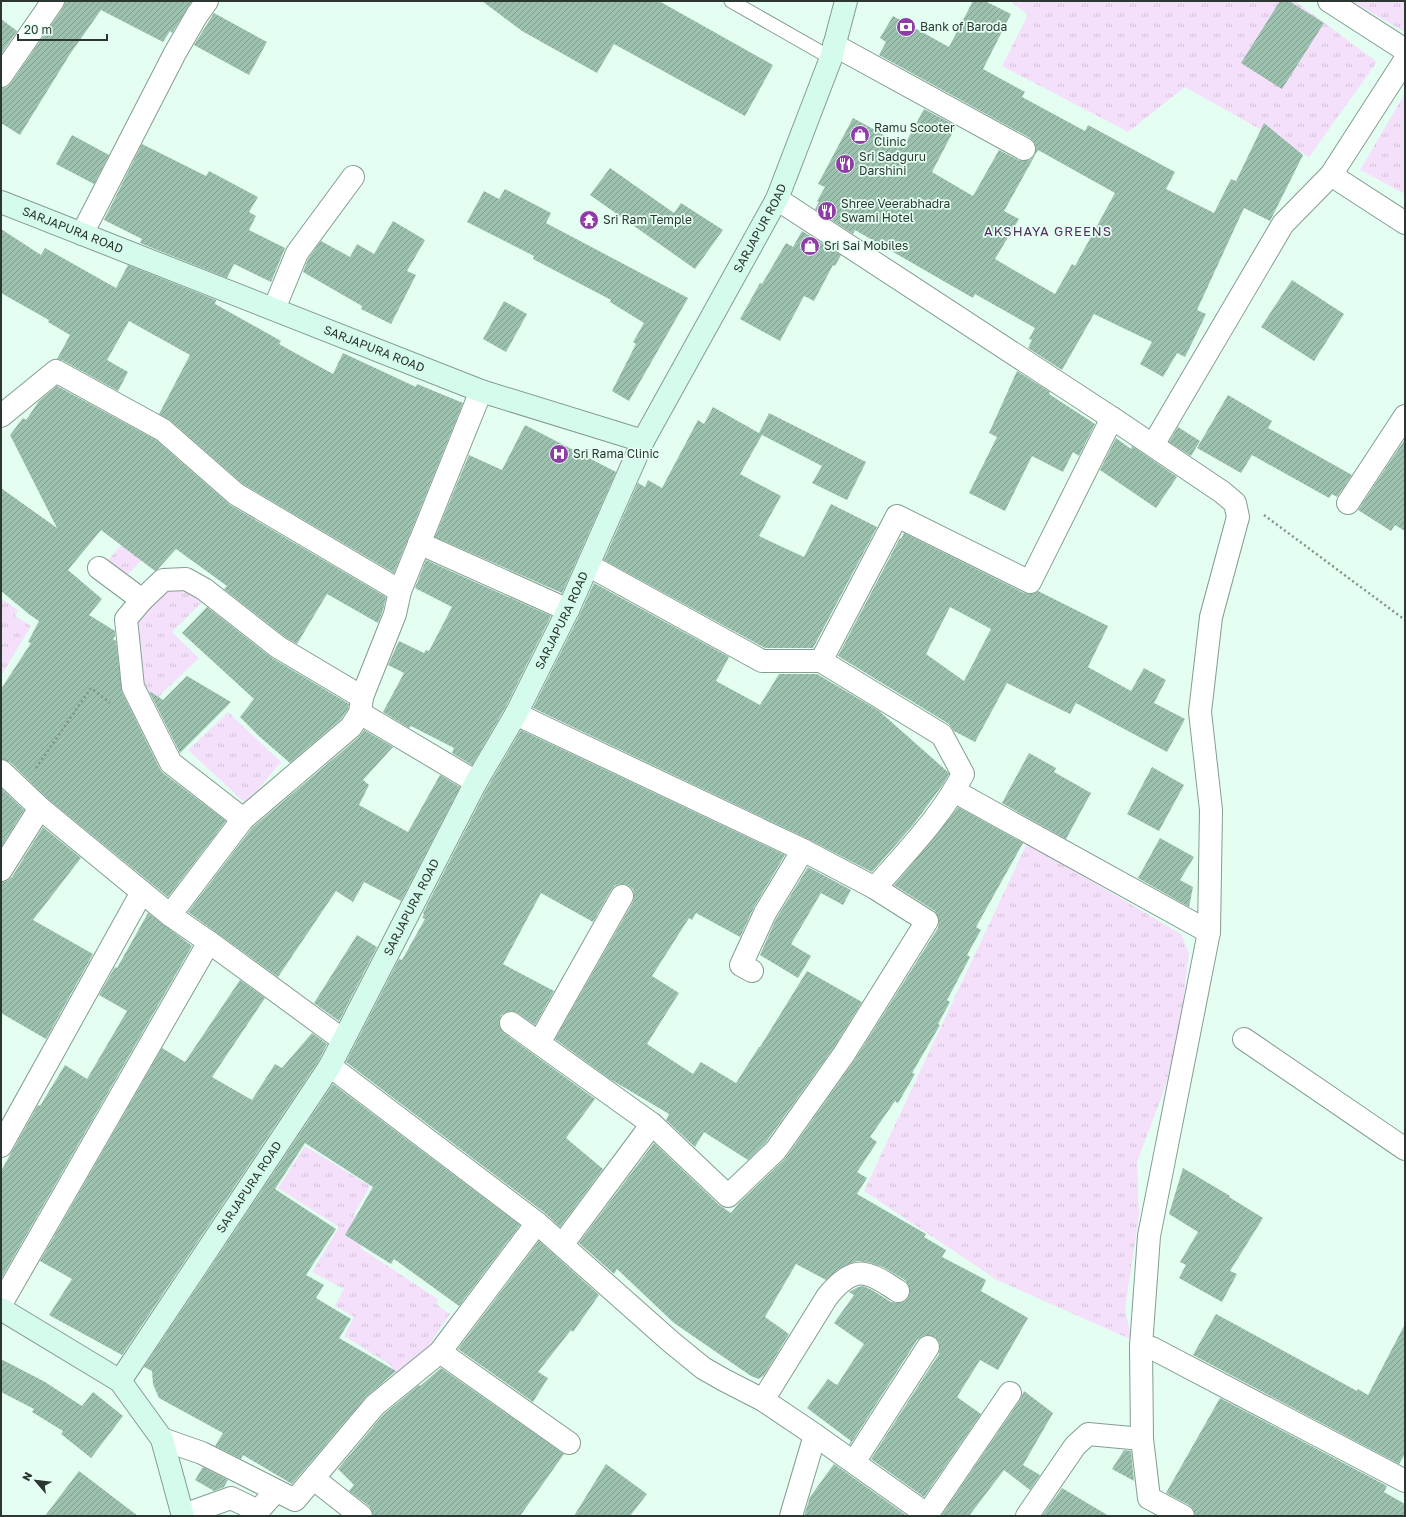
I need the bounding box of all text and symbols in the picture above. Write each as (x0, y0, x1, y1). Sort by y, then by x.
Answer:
scale bar (18, 16, 107, 42)
bank icon: Bank of Baroda (895, 16, 917, 38)
place label: Bank of Baroda (920, 19, 1007, 34)
text: 20 m (24, 22, 52, 37)
place label: Ramu Scooter Clinic (874, 120, 955, 149)
shop icon: Ramu Scooter Clinic (849, 124, 871, 146)
place label: Sri Sadguru Darshini (859, 149, 926, 178)
restaurant icon: Sri Sadguru Darshini (834, 153, 856, 175)
street label: SARJAPUR ROAD (730, 181, 789, 275)
place label: Shree Veerabhadra Swami Hotel (841, 196, 950, 225)
restaurant icon: Shree Veerabhadra Swami Hotel (816, 200, 838, 222)
street label: SARJAPURA ROAD (20, 203, 125, 256)
temple icon: Sri Ram Temple (578, 209, 600, 231)
place label: Sri Ram Temple (603, 212, 692, 227)
district label: AKSHAYA GREENS (984, 223, 1112, 239)
shop icon: Sri Sai Mobiles (799, 235, 821, 257)
place label: Sri Sai Mobiles (824, 238, 908, 253)
street label: SARJAPURA ROAD (322, 322, 427, 375)
hospital icon: Sri Rama Clinic (548, 443, 570, 465)
place label: Sri Rama Clinic (573, 446, 660, 461)
street label: SARJAPURA ROAD (531, 569, 591, 672)
street label: SARJAPURA ROAD (380, 856, 442, 958)
street label: SARJAPURA ROAD (213, 1138, 285, 1236)
north arrow (16, 1461, 56, 1501)
text: N (19, 1469, 34, 1483)

